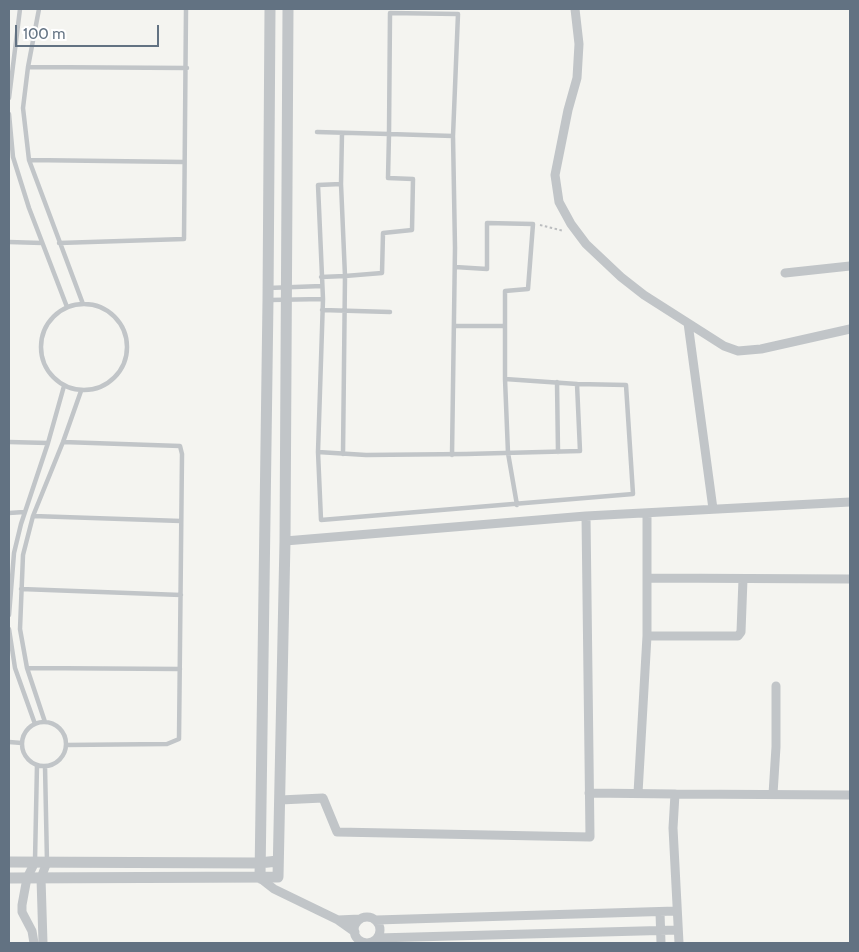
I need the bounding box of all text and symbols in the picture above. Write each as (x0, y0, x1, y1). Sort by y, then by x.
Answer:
scale bar (18, 15, 161, 47)
text: 100 m (23, 25, 65, 43)

